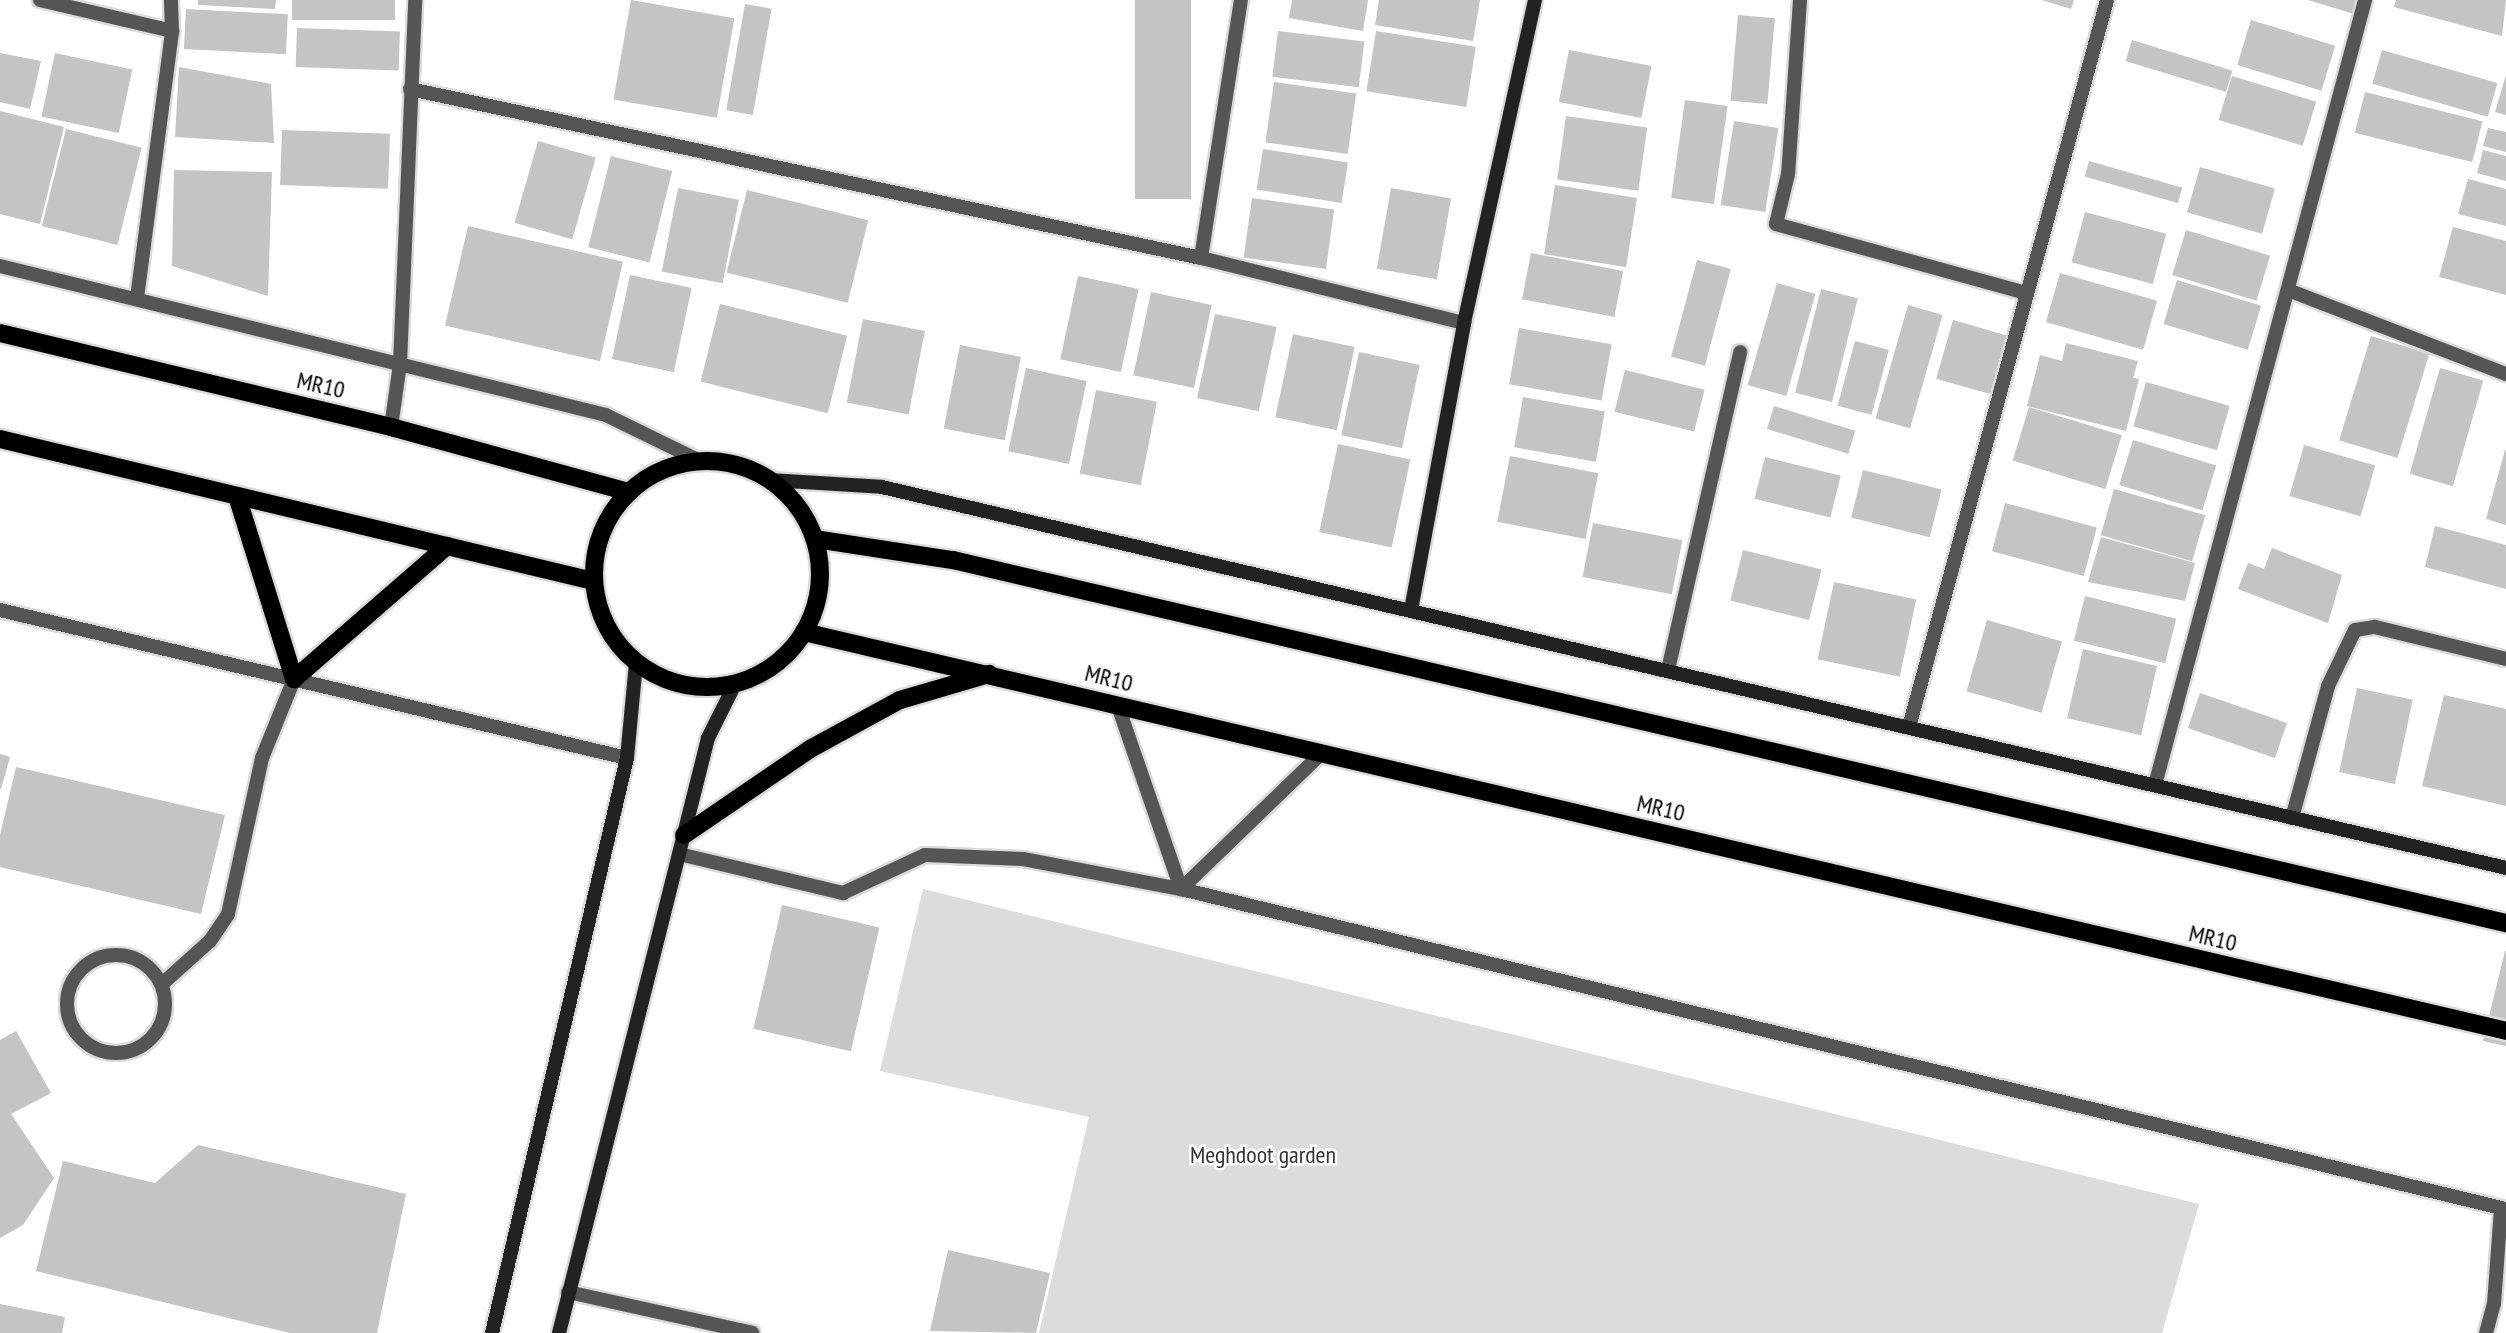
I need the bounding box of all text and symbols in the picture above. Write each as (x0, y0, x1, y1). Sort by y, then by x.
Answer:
street label: MR10 (294, 366, 348, 404)
street label: MR10 (1082, 658, 1136, 698)
street label: MR10 (1634, 789, 1688, 827)
street label: MR10 (2186, 919, 2240, 957)
park label: Meghdoot garden (1190, 1141, 1336, 1169)

